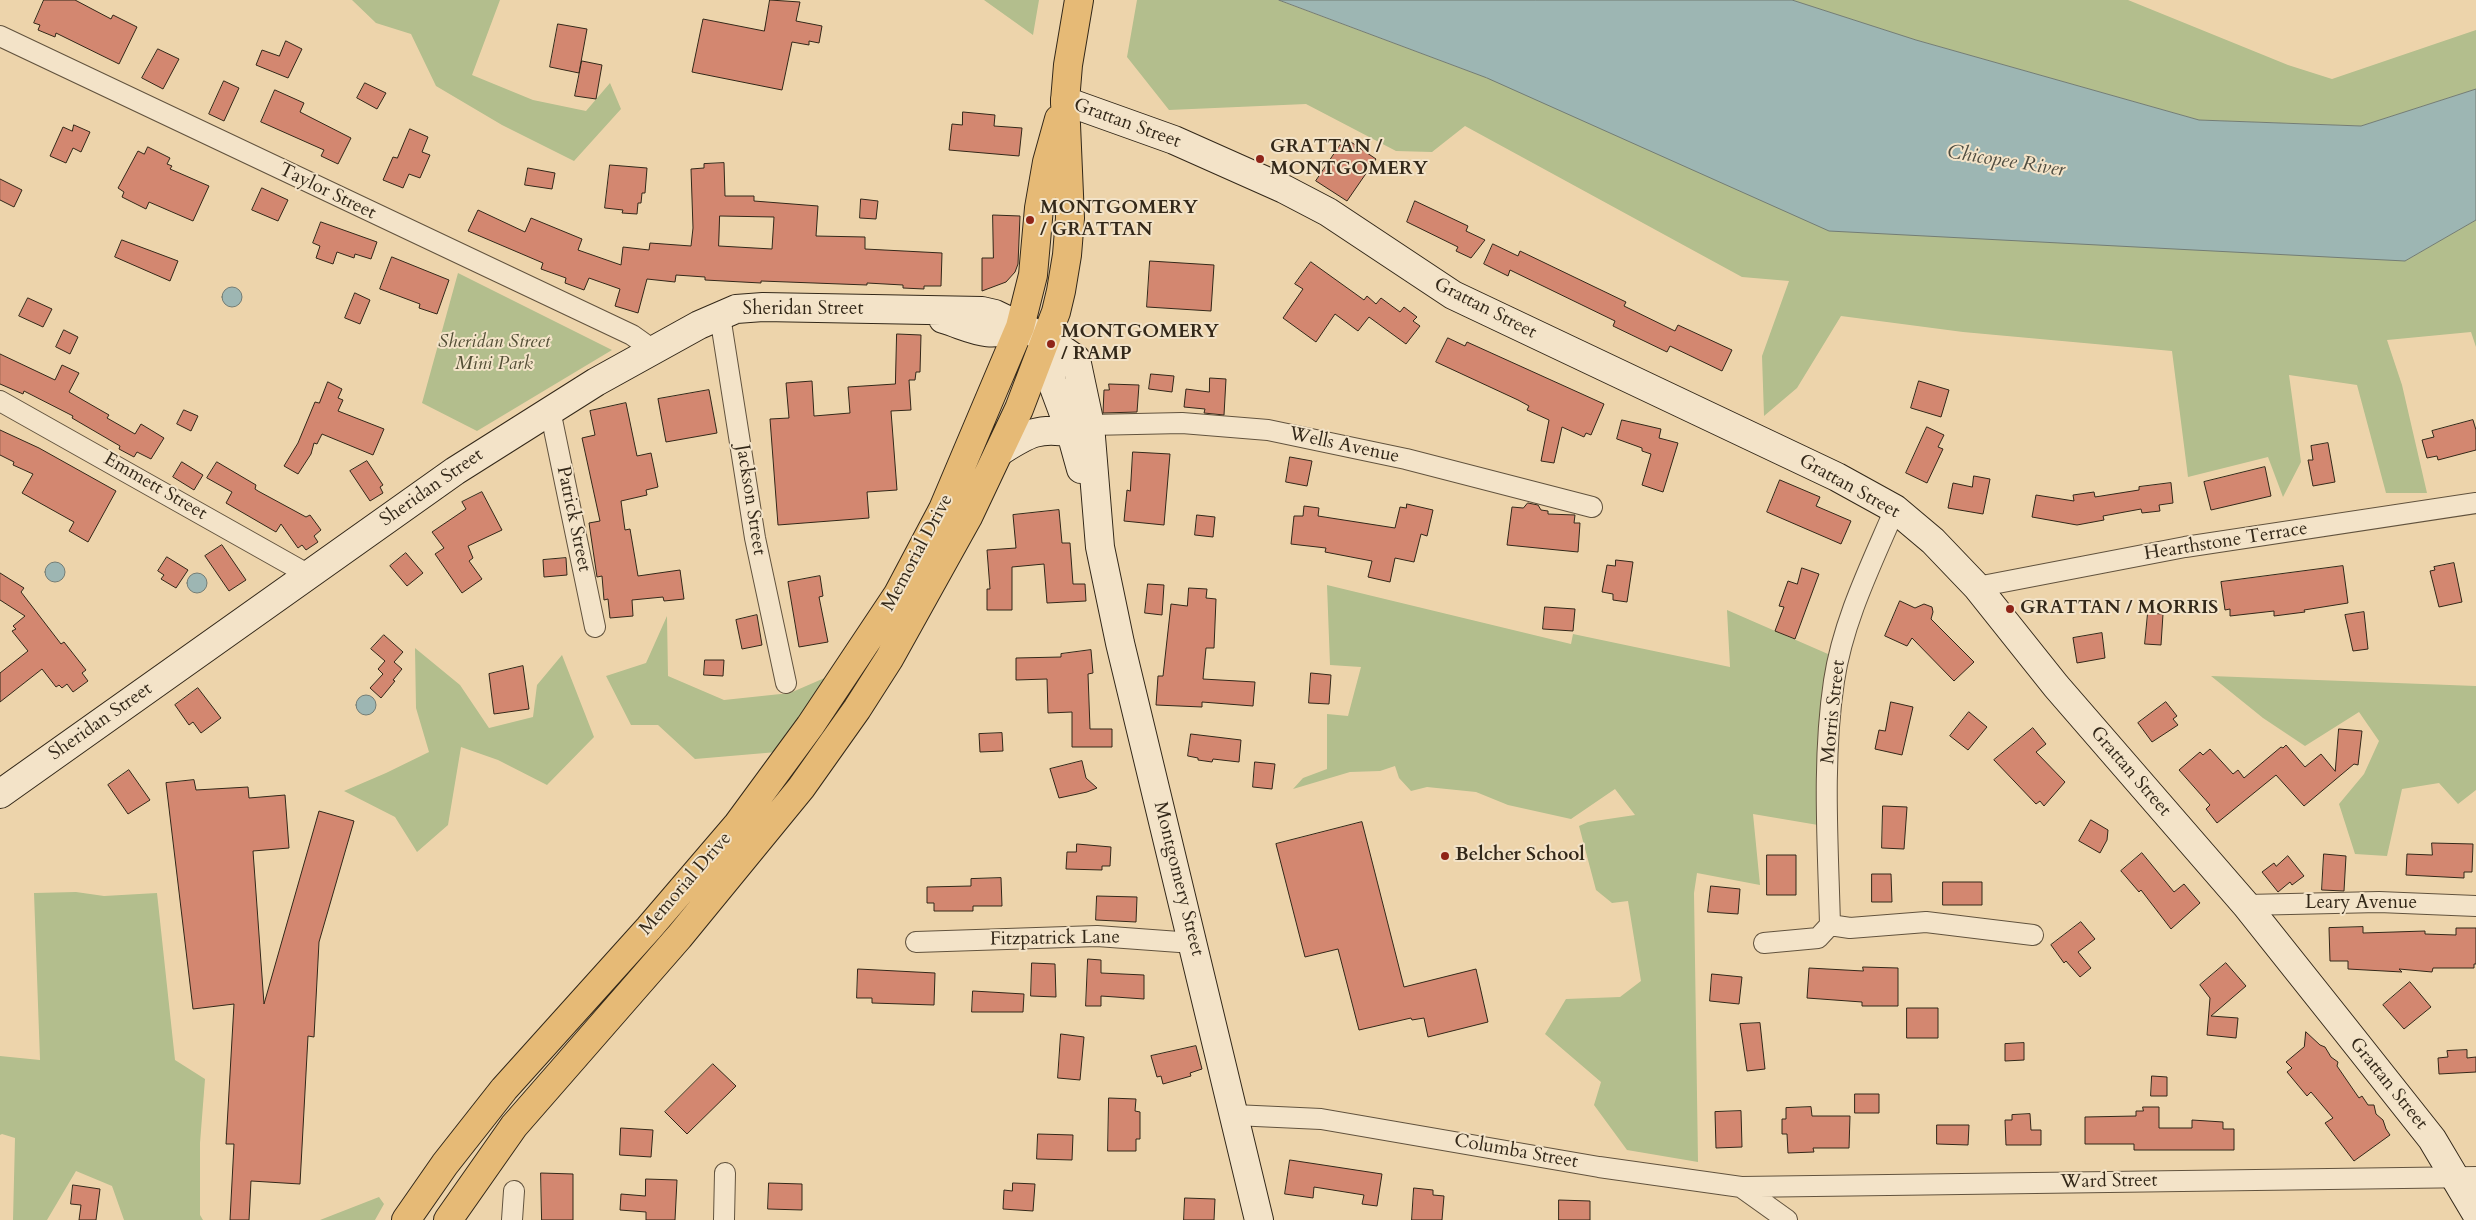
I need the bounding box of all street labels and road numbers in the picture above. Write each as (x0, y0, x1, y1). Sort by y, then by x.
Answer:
street label: Grattan Street (1070, 94, 1184, 154)
street label: Taylor Street (275, 159, 379, 225)
street label: Grattan Street (1430, 273, 1540, 345)
street label: Sheridan Street (743, 299, 863, 321)
street label: Wells Avenue (1287, 423, 1401, 469)
street label: Jackson Street (730, 443, 770, 557)
street label: Sheridan Street (376, 444, 488, 532)
street label: Emmett Street (99, 448, 211, 526)
street label: Grattan Street (1794, 450, 1904, 524)
street label: Patrick Street (551, 464, 595, 574)
street label: Memorial Drive (878, 491, 958, 615)
street label: Hearthstone Terrace (2143, 518, 2309, 566)
street label: Morris Street (1817, 659, 1851, 765)
street label: Sheridan Street (45, 678, 157, 766)
street label: Grattan Street (2085, 722, 2175, 822)
street label: Montgomery Street (1148, 799, 1208, 959)
street label: Memorial Drive (635, 828, 737, 940)
street label: Leary Avenue (2305, 893, 2417, 915)
street label: Fitzpatrick Lane (990, 926, 1120, 952)
street label: Grattan Street (2344, 1033, 2432, 1135)
street label: Columba Street (1452, 1130, 1580, 1174)
street label: Ward Street (2060, 1170, 2158, 1194)

